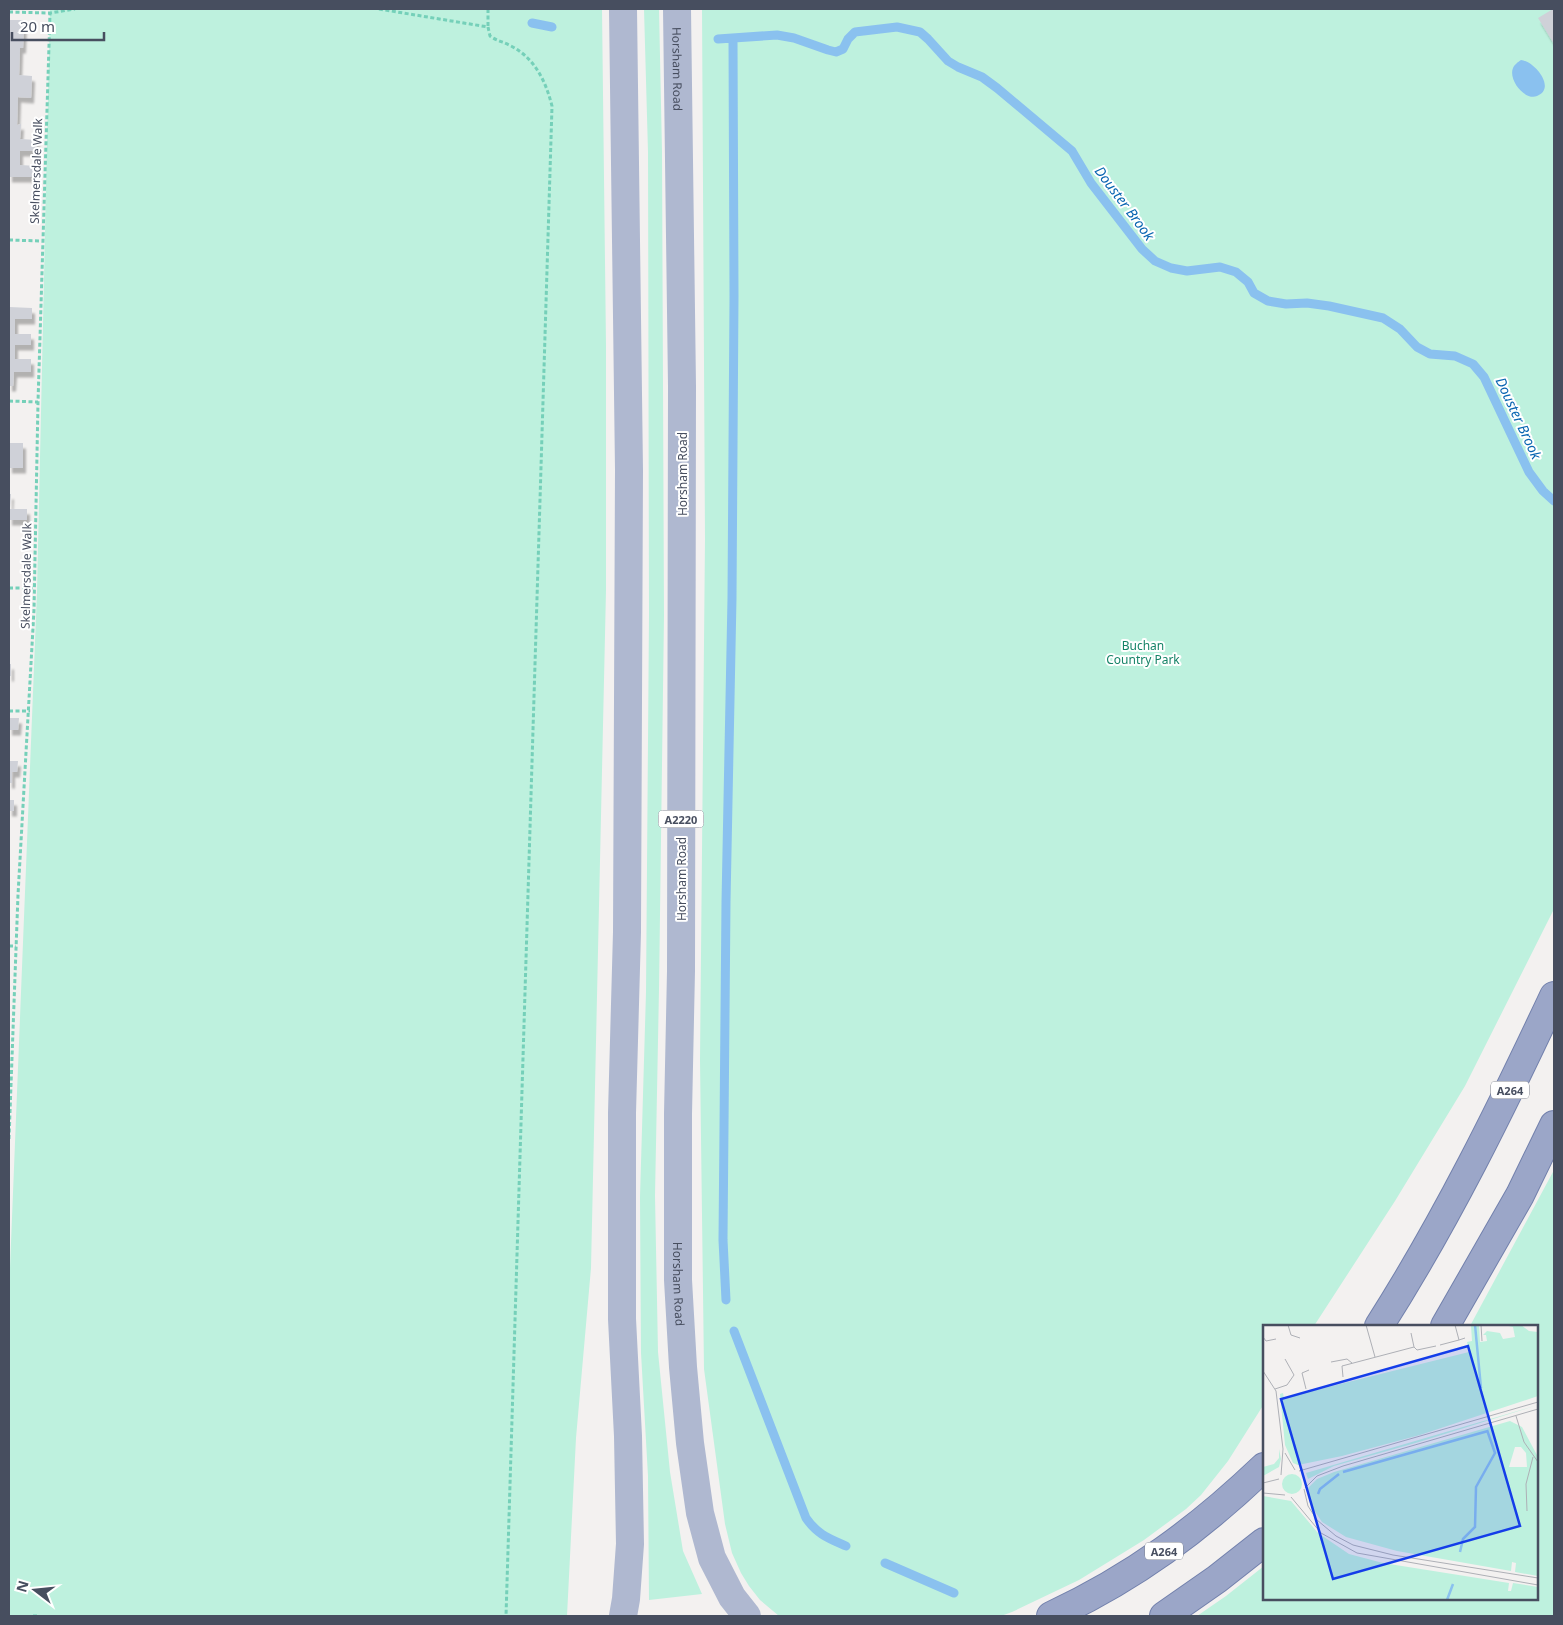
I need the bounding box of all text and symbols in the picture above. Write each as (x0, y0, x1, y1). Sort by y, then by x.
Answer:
scale bar (12, 10, 105, 42)
text: 20 m (20, 16, 55, 36)
street label: Horsham Road (669, 27, 687, 111)
street label: Skelmersdale Walk (26, 117, 46, 224)
water label: Douster Brook (1091, 162, 1160, 245)
water label: Douster Brook (1492, 374, 1547, 463)
street label: Horsham Road (674, 432, 691, 516)
street label: Skelmersdale Walk (17, 522, 35, 629)
park label: Buchan Country Park (1106, 637, 1180, 668)
road number: A2220 (658, 811, 704, 828)
street label: Horsham Road (673, 837, 690, 921)
road number: A264 (1491, 1082, 1529, 1098)
street label: Horsham Road (670, 1242, 689, 1326)
inset map (1263, 1325, 1538, 1600)
road number: A264 (1145, 1542, 1183, 1560)
north arrow (10, 1565, 60, 1615)
text: N (11, 1578, 33, 1594)

